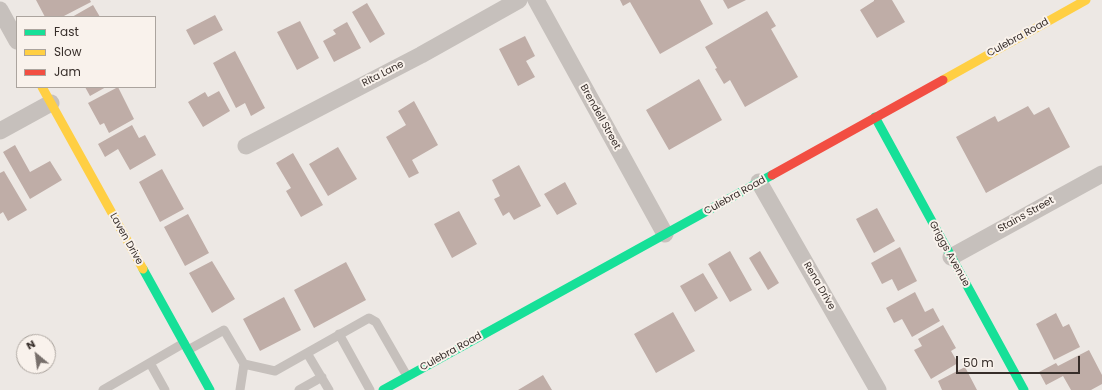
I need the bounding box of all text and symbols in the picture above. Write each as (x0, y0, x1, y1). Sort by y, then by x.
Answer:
legend (16, 16, 156, 88)
street label: Culebra Road (985, 16, 1051, 60)
text: Fast (54, 23, 79, 40)
text: Slow (54, 43, 82, 60)
street label: Rita Lane (360, 58, 406, 90)
text: Jam (54, 63, 81, 80)
street label: Brendell Street (577, 82, 623, 152)
street label: Culebra Road (702, 174, 768, 218)
street label: Stains Street (996, 195, 1056, 235)
street label: Laven Drive (107, 211, 145, 267)
street label: Griggs Avenue (926, 219, 972, 289)
street label: Rena Drive (801, 260, 837, 312)
street label: Culebra Road (418, 330, 484, 374)
north arrow (16, 334, 56, 374)
text: N (23, 335, 38, 353)
scale bar (958, 348, 1082, 374)
text: 50 m (963, 354, 994, 371)

